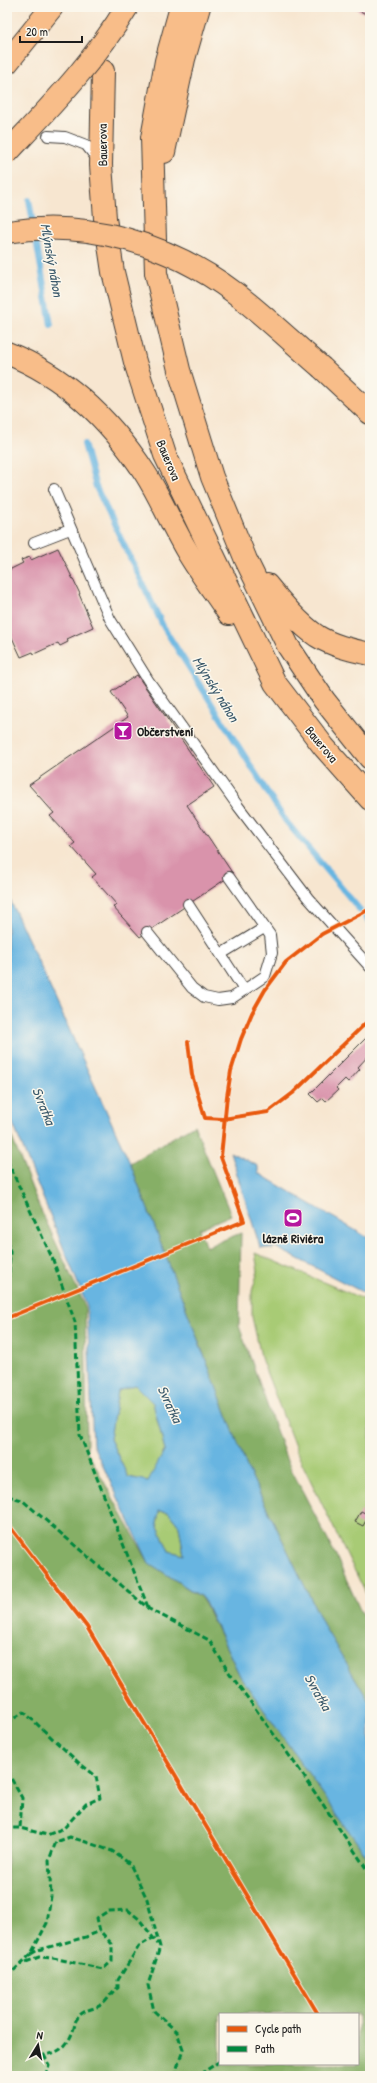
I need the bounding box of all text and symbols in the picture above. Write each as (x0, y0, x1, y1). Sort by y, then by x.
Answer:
scale bar (20, 18, 82, 44)
text: 20 m (26, 23, 48, 40)
street label: Bauerova (93, 124, 111, 166)
water label: Mlýnský náhon (36, 222, 69, 300)
street label: Bauerova (152, 437, 186, 483)
water label: Mlýnský náhon (188, 652, 245, 727)
bar icon: Občerstvení (112, 720, 134, 742)
place label: Občerstvení (137, 722, 194, 740)
street label: Bauerova (301, 722, 343, 766)
water label: Svratka (28, 1084, 61, 1129)
sports icon: lázně Riviéra (282, 1207, 304, 1229)
place label: lázně Riviéra (263, 1229, 324, 1247)
water label: Svratka (154, 1382, 188, 1427)
water label: Svratka (300, 1670, 337, 1715)
legend (219, 2013, 359, 2065)
text: Cycle path (255, 2020, 301, 2037)
north arrow (18, 2025, 58, 2065)
text: N (36, 2028, 44, 2043)
text: Path (255, 2040, 275, 2057)

